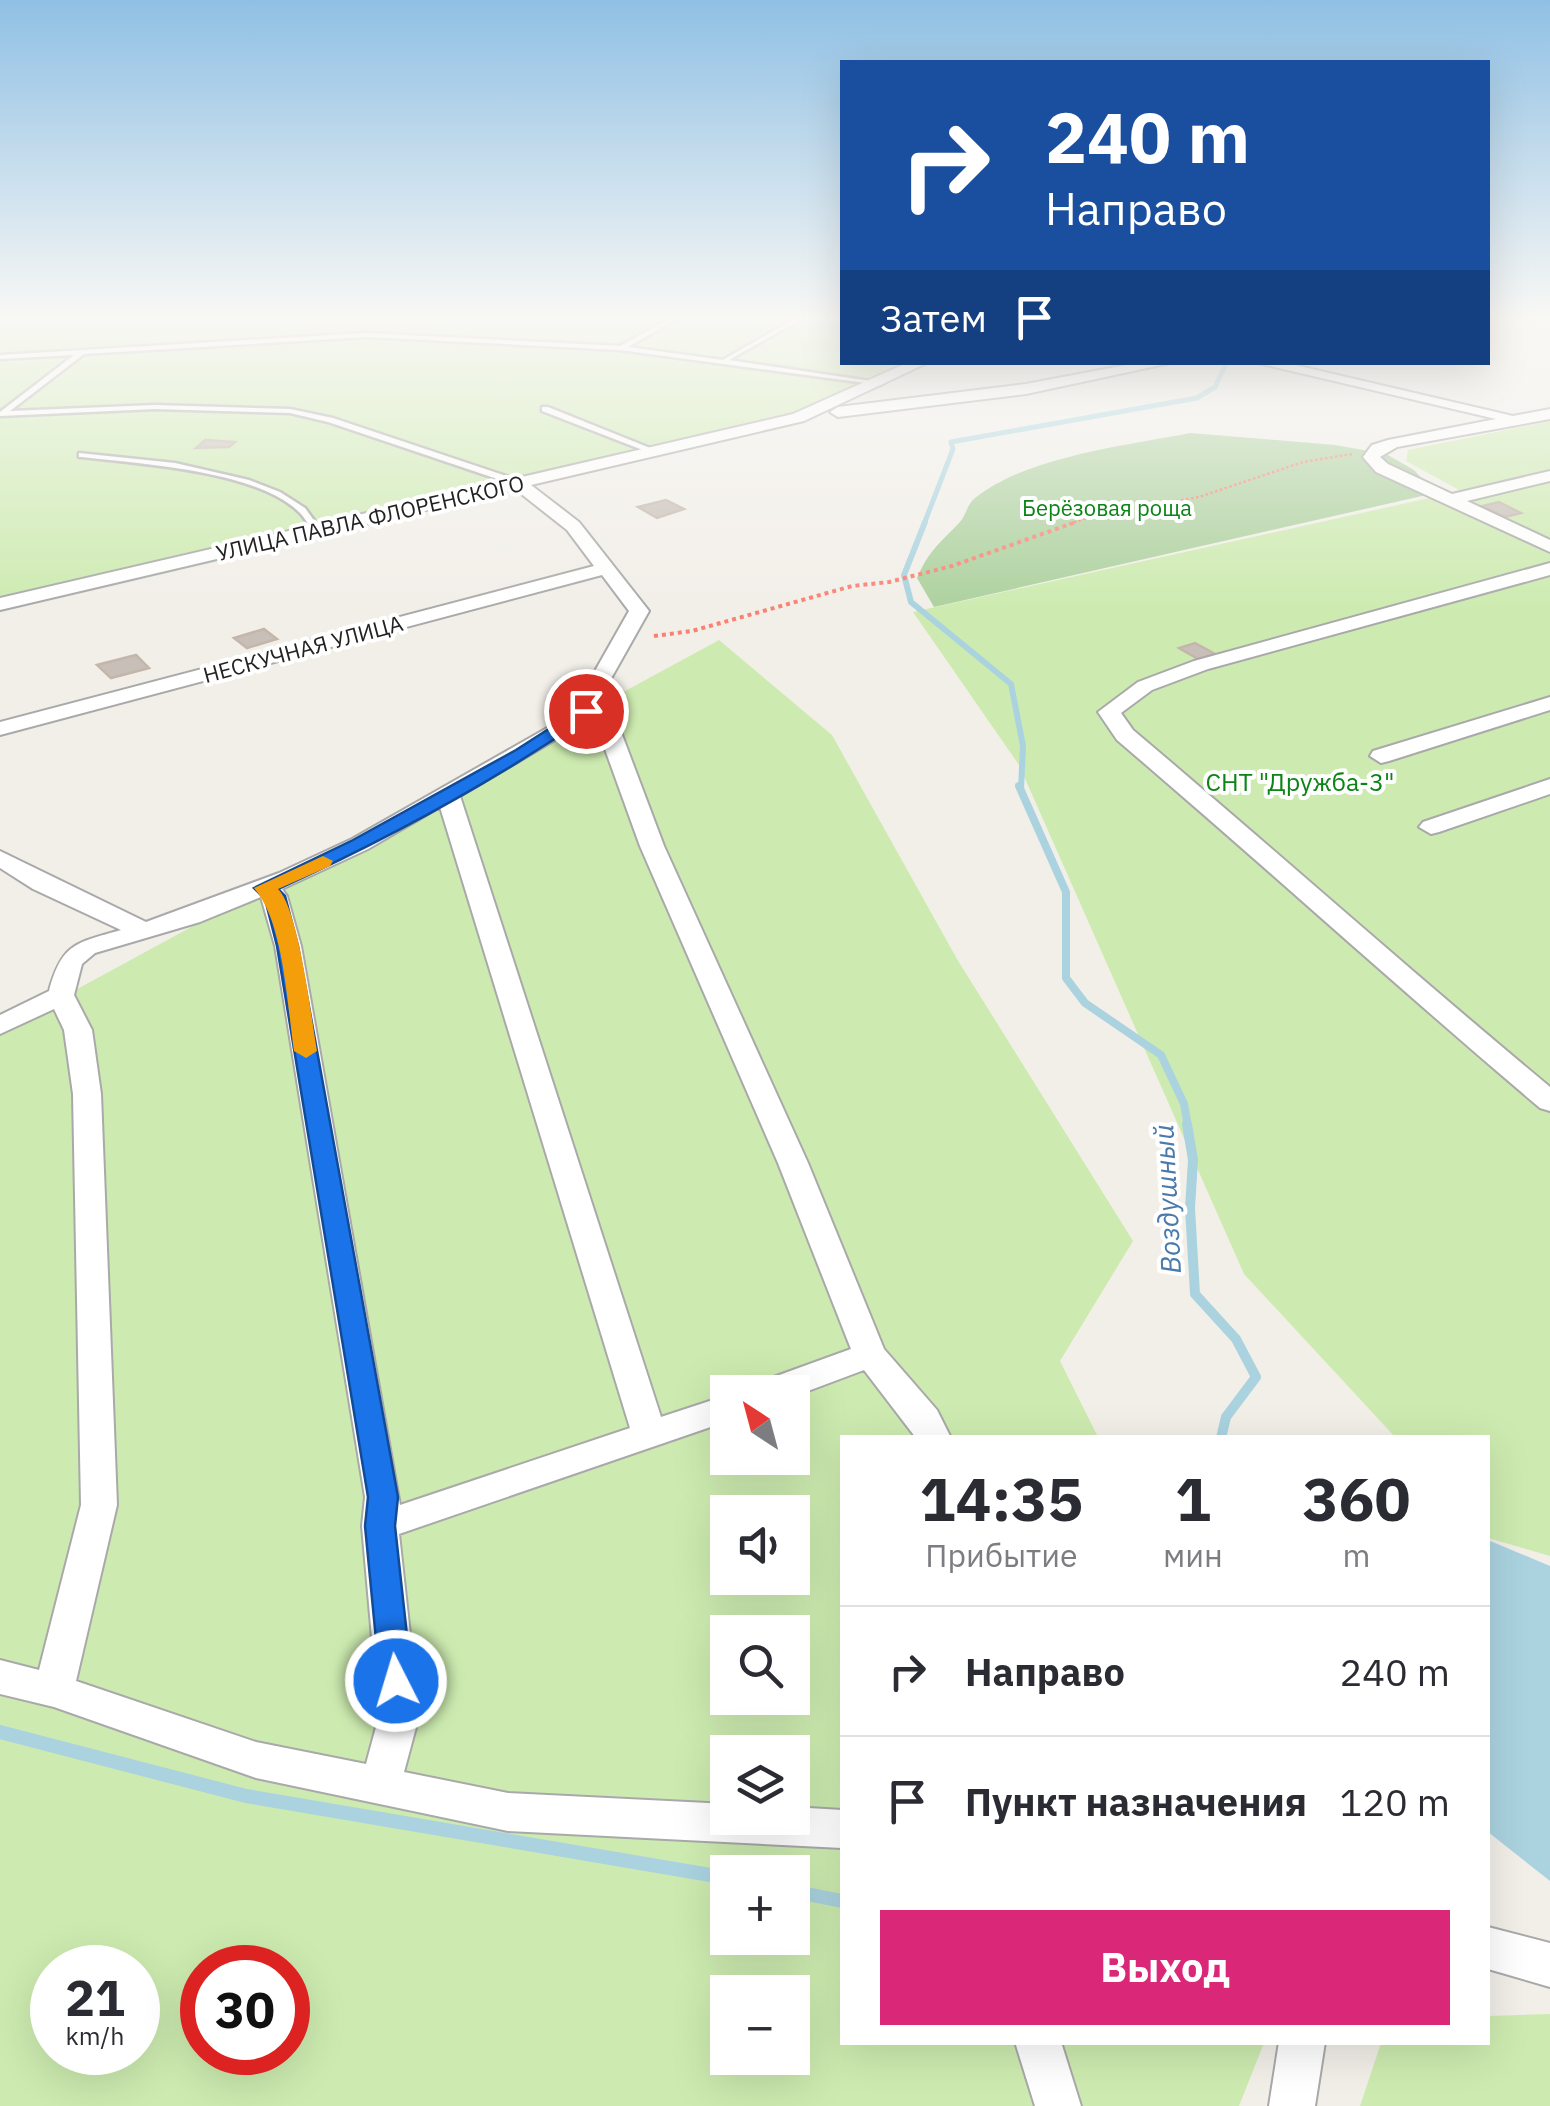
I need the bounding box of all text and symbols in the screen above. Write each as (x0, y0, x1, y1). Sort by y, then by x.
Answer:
text: 240 m (1045, 91, 1250, 182)
icon: right (880, 100, 1010, 230)
text: Направо (1045, 179, 1227, 237)
icon: arrive (1007, 290, 1062, 345)
text: Затем (880, 293, 987, 342)
street label: УЛИЦА ПАВЛА ФЛОРЕНСКОГО (213, 468, 527, 567)
park label: Берёзовая роща (1022, 493, 1192, 522)
street label: НЕСКУЧНАЯ УЛИЦА (200, 608, 406, 689)
pin (544, 669, 629, 754)
icon: arrive (559, 684, 614, 739)
park label: СНТ "Дружба-3" (1205, 765, 1395, 798)
water label: Воздушный (1144, 1123, 1189, 1275)
north arrow (710, 1375, 810, 1475)
map controls (710, 1375, 810, 2075)
text: 14:35 (920, 1459, 1083, 1538)
text: 1 (1175, 1459, 1211, 1538)
text: 360 (1302, 1459, 1410, 1538)
button: sound (710, 1495, 810, 1595)
text: Прибытие (925, 1534, 1078, 1576)
text: мин (1163, 1534, 1223, 1576)
text: m (1342, 1534, 1370, 1576)
button: search (710, 1615, 810, 1715)
position arrow (344, 1629, 448, 1733)
icon: right (880, 1644, 935, 1699)
text: Направо (965, 1647, 1125, 1696)
text: 240 m (1339, 1647, 1450, 1696)
button: layers (710, 1735, 810, 1835)
icon: arrive (880, 1774, 935, 1829)
text: Пункт назначения (965, 1777, 1307, 1826)
text: 120 m (1339, 1777, 1450, 1826)
button: + (710, 1855, 810, 1955)
button: Выход (880, 1910, 1450, 2025)
speed limit sign: 30 (180, 1945, 310, 2075)
text: 21 (65, 1965, 125, 2030)
button: − (710, 1975, 810, 2075)
text: km/h (66, 2019, 124, 2052)

